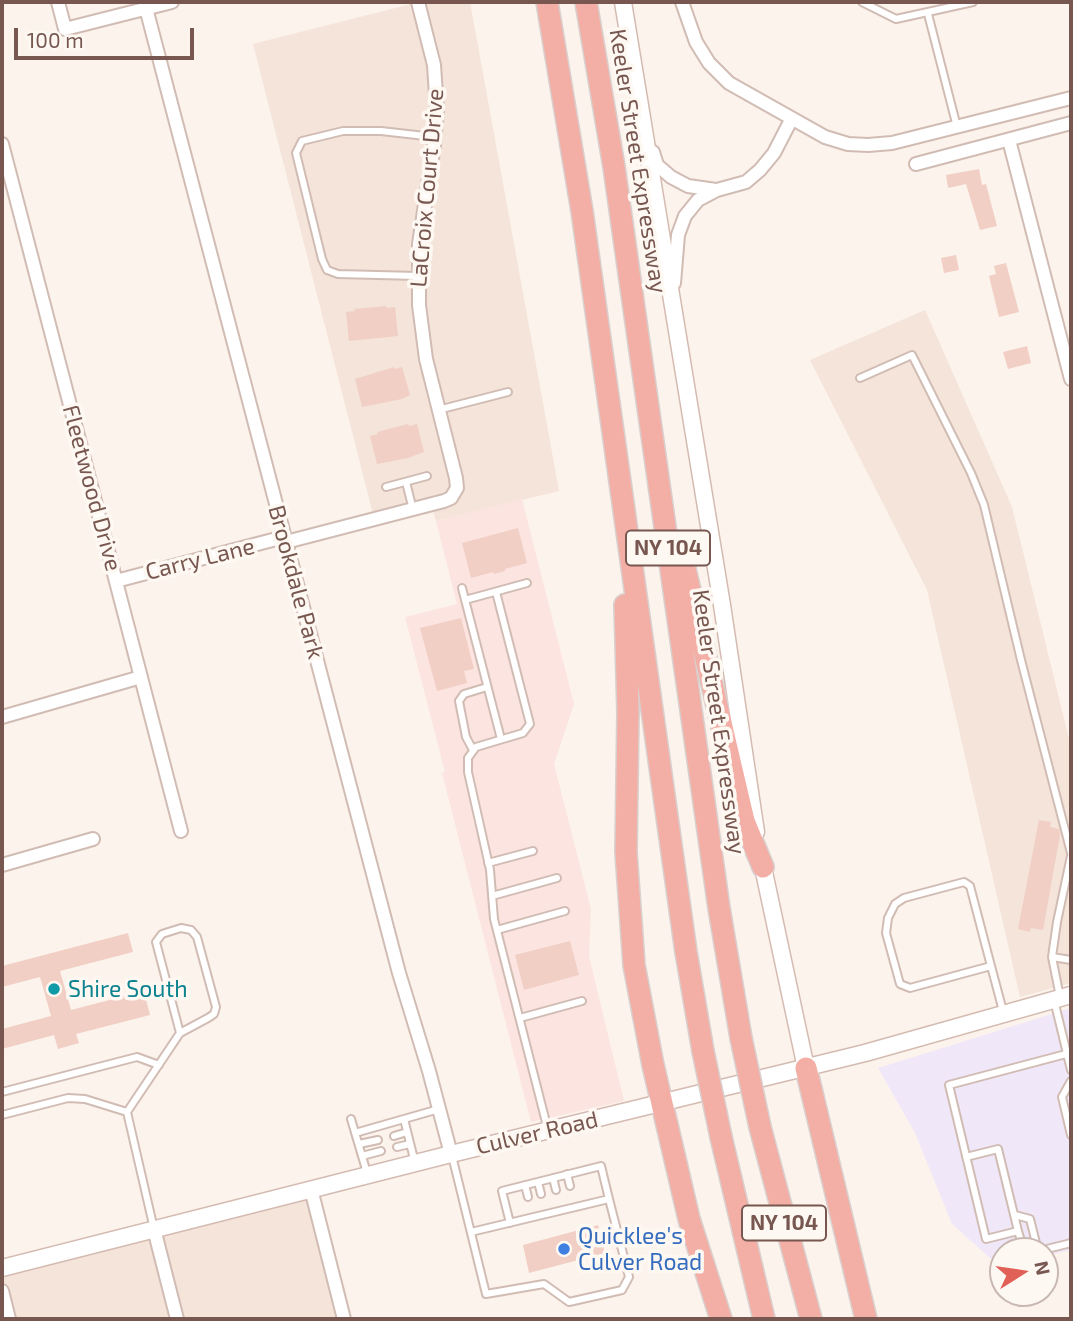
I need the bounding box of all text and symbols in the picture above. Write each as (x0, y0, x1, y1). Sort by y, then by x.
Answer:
scale bar (18, 14, 198, 58)
text: 100 m (27, 27, 84, 52)
street label: Keeler Street Expressway (603, 27, 673, 295)
street label: LaCroix Court Drive (405, 87, 449, 289)
street label: Fleetwood Drive (57, 402, 127, 574)
street label: Brookdale Park (262, 502, 330, 662)
road number: NY 104 (626, 530, 710, 566)
street label: Carry Lane (142, 532, 258, 586)
street label: Keeler Street Expressway (687, 588, 751, 856)
place label: Shire South (68, 975, 188, 1003)
marker: Shire South (46, 981, 62, 997)
street label: Culver Road (473, 1106, 601, 1160)
road number: NY 104 (742, 1206, 826, 1240)
place label: Quicklee's Culver Road (578, 1222, 702, 1276)
north arrow (989, 1237, 1059, 1307)
marker: Quicklee's Culver Road (556, 1241, 572, 1257)
text: N (1030, 1259, 1056, 1277)

